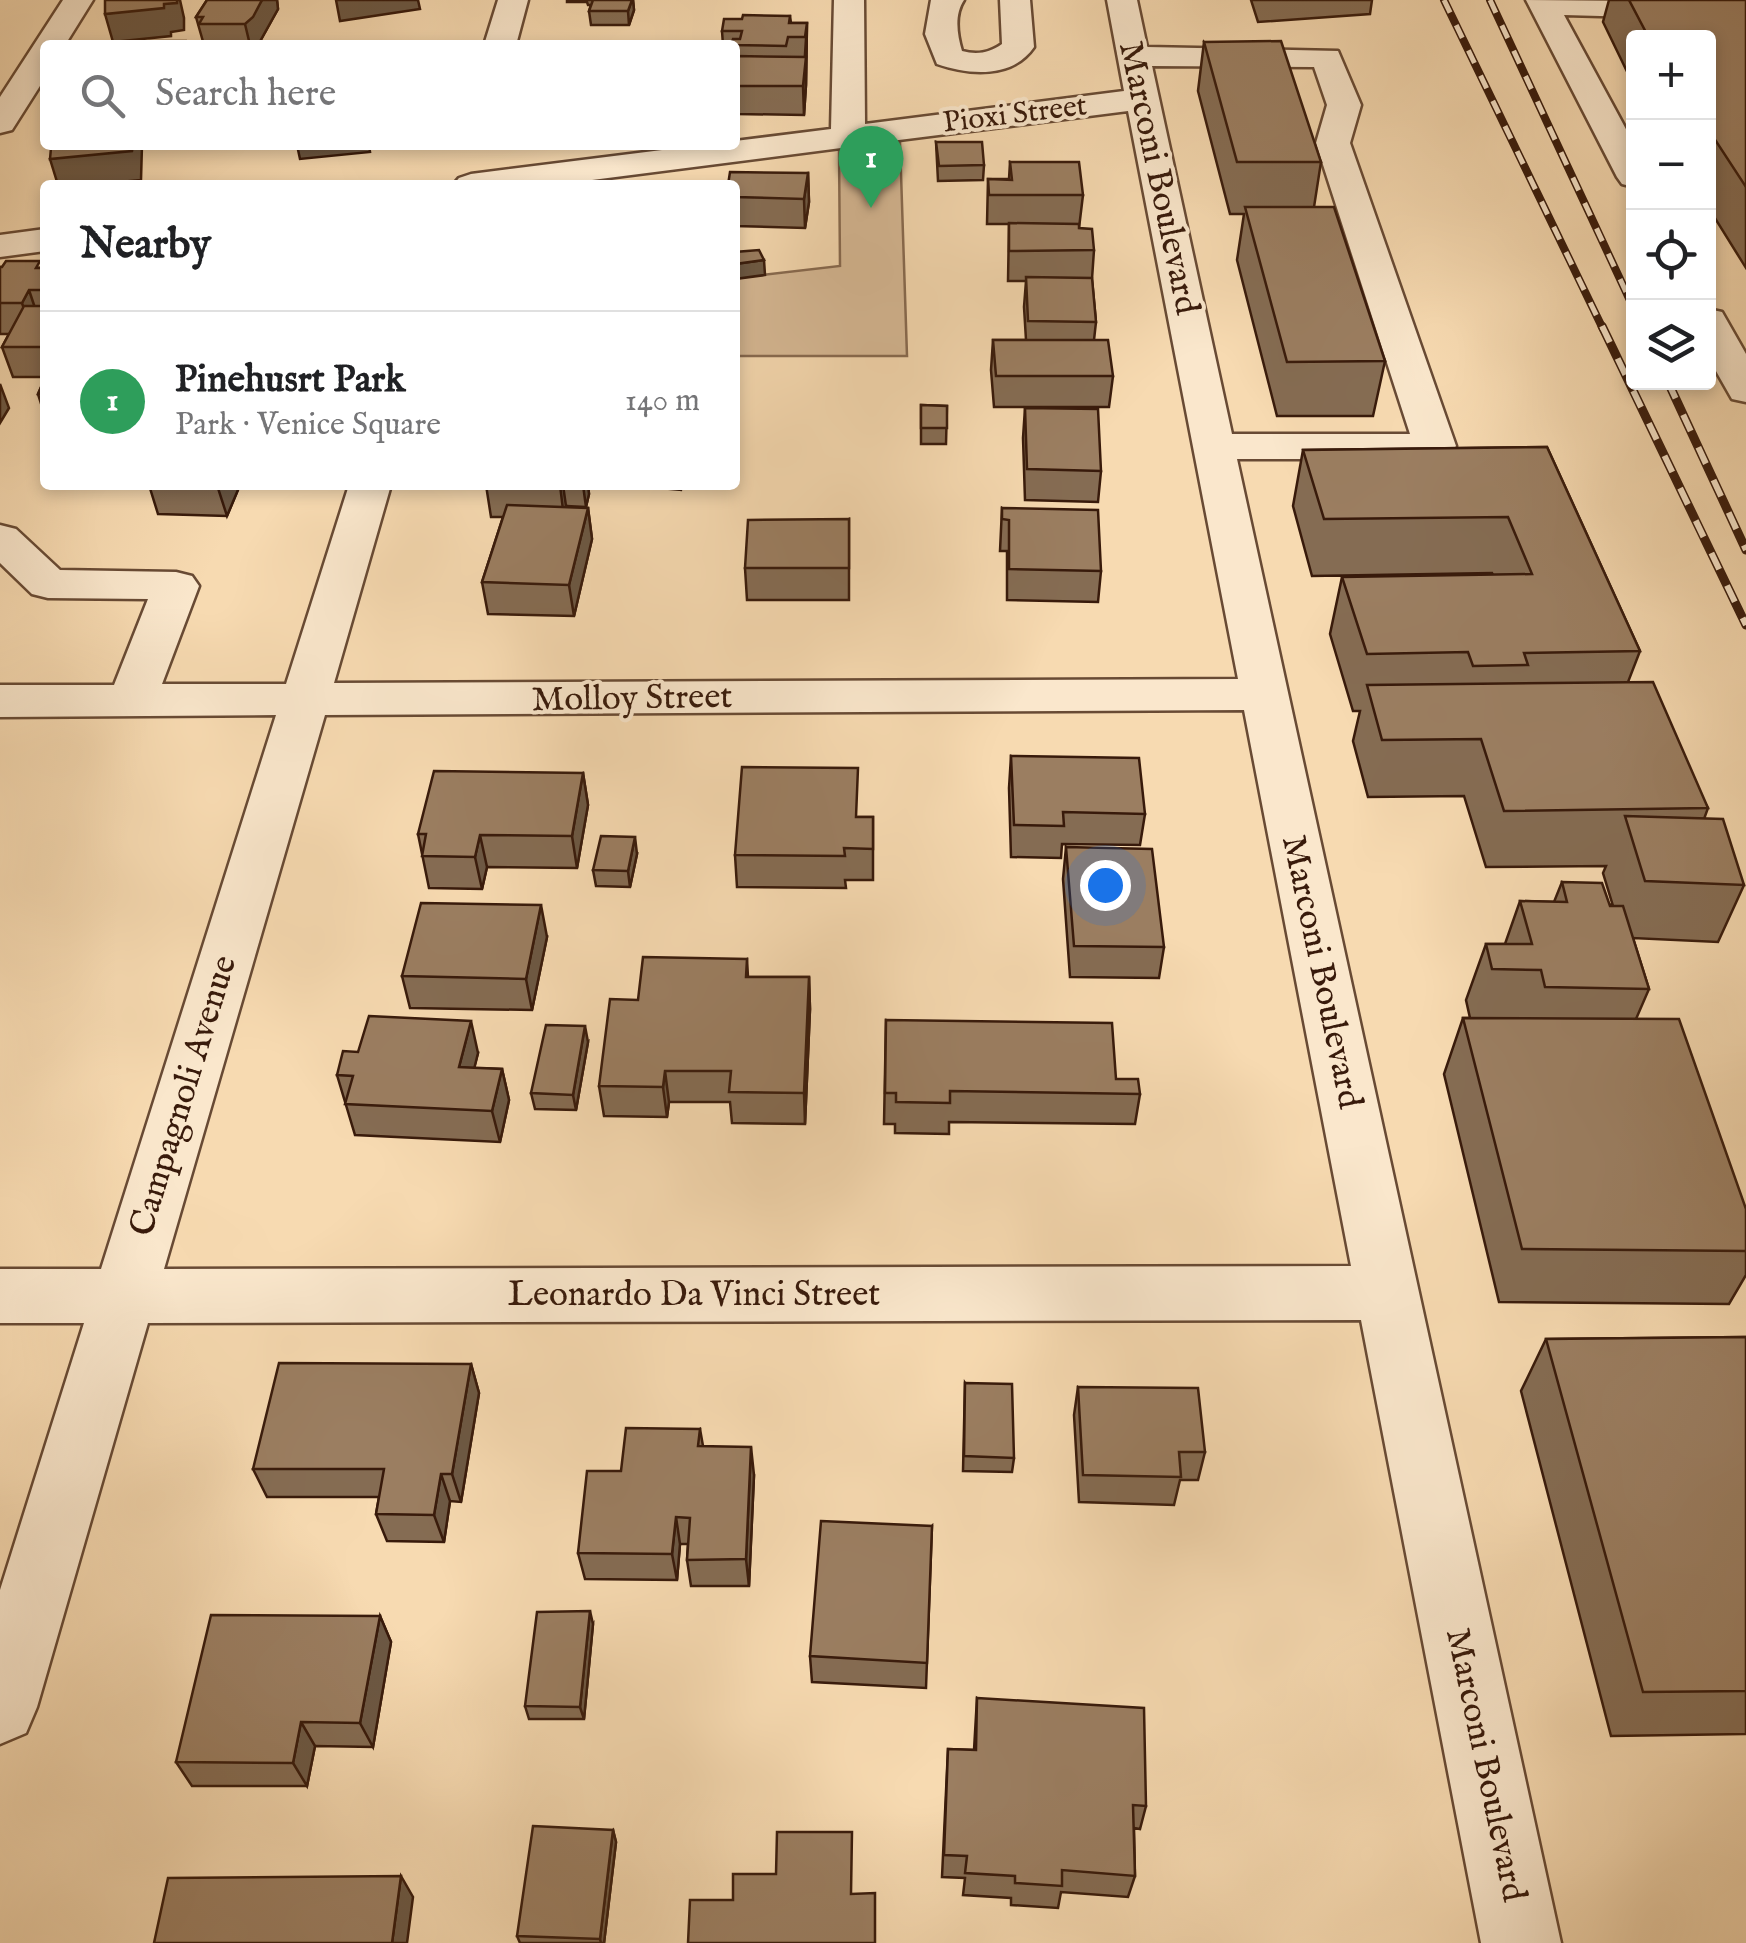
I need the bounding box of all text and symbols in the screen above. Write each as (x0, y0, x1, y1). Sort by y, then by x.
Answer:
map controls (1626, 30, 1716, 390)
button: + (1626, 30, 1716, 120)
street label: Marconi Boulevard (1107, 37, 1209, 319)
search box (40, 40, 740, 150)
icon: search (75, 68, 130, 123)
text: Search here (155, 71, 336, 119)
street label: Pioxi Street (941, 87, 1089, 143)
button: − (1626, 120, 1716, 210)
pin: 1 (838, 126, 904, 208)
button: locate (1626, 210, 1716, 300)
text: Nearby (80, 219, 211, 272)
button: layers (1626, 300, 1716, 390)
text: Pinehusrt Park (175, 357, 405, 405)
text: 1 (107, 381, 118, 422)
text: 140 m (625, 381, 700, 422)
text: Park · Venice Square (175, 405, 441, 446)
street label: Molloy Street (531, 675, 733, 723)
street label: Marconi Boulevard (1270, 831, 1372, 1113)
your location (1080, 860, 1131, 911)
street label: Campagnoli Avenue (120, 950, 248, 1242)
street label: Leonardo Da Vinci Street (508, 1273, 880, 1318)
street label: Marconi Boulevard (1434, 1624, 1536, 1906)

